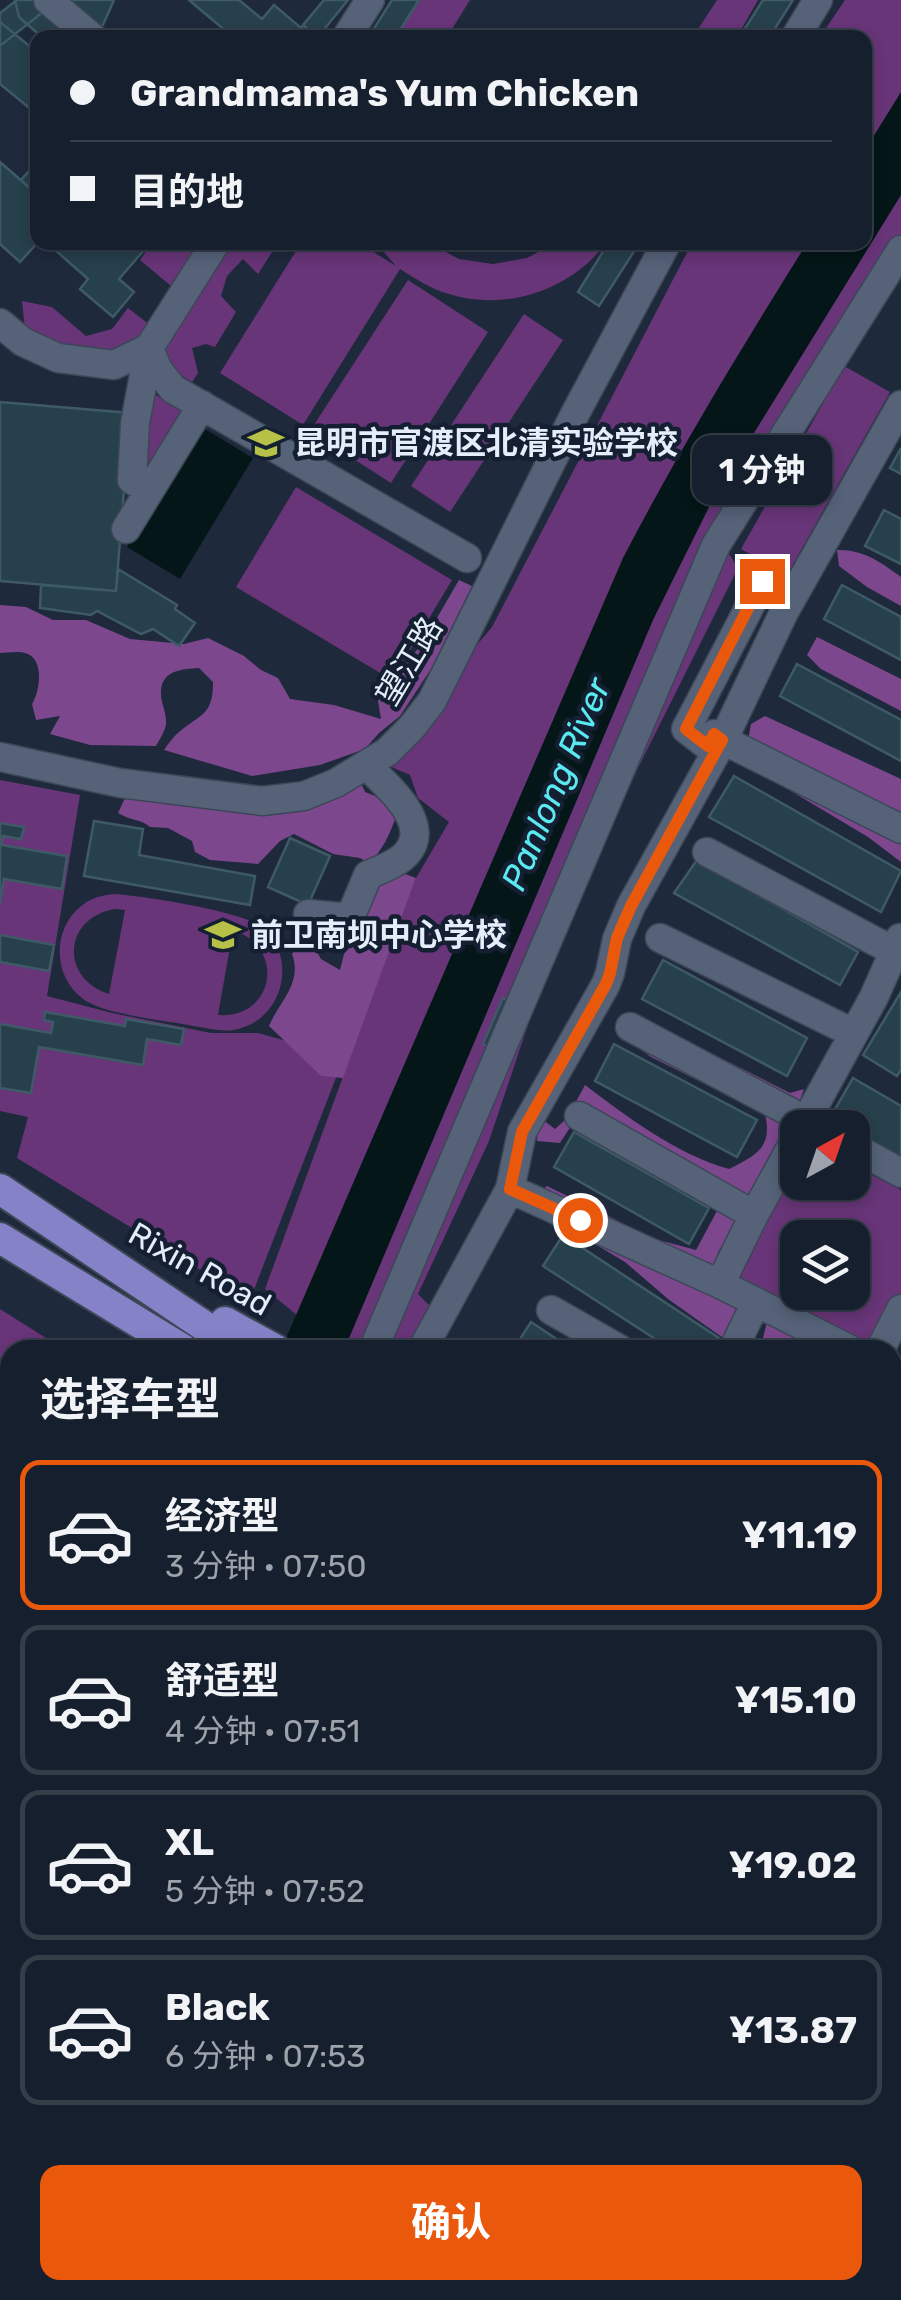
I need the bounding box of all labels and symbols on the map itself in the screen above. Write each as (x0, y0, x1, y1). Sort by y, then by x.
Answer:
school or university icon: 昆明市官渡区北清实验学校 (247, 424, 285, 462)
place label: 昆明市官渡区北清实验学校 (294, 424, 678, 462)
callout: 1 分钟 (692, 436, 832, 506)
route end (740, 559, 785, 604)
street label: 望江路 (368, 610, 450, 712)
water label: Panlong River (492, 670, 620, 897)
school or university icon: 前卫南坝中心学校 (204, 916, 242, 954)
place label: 前卫南坝中心学校 (251, 916, 507, 954)
north arrow (780, 1110, 870, 1200)
route start (558, 1198, 603, 1243)
street label: Rixin Road (122, 1214, 278, 1324)

